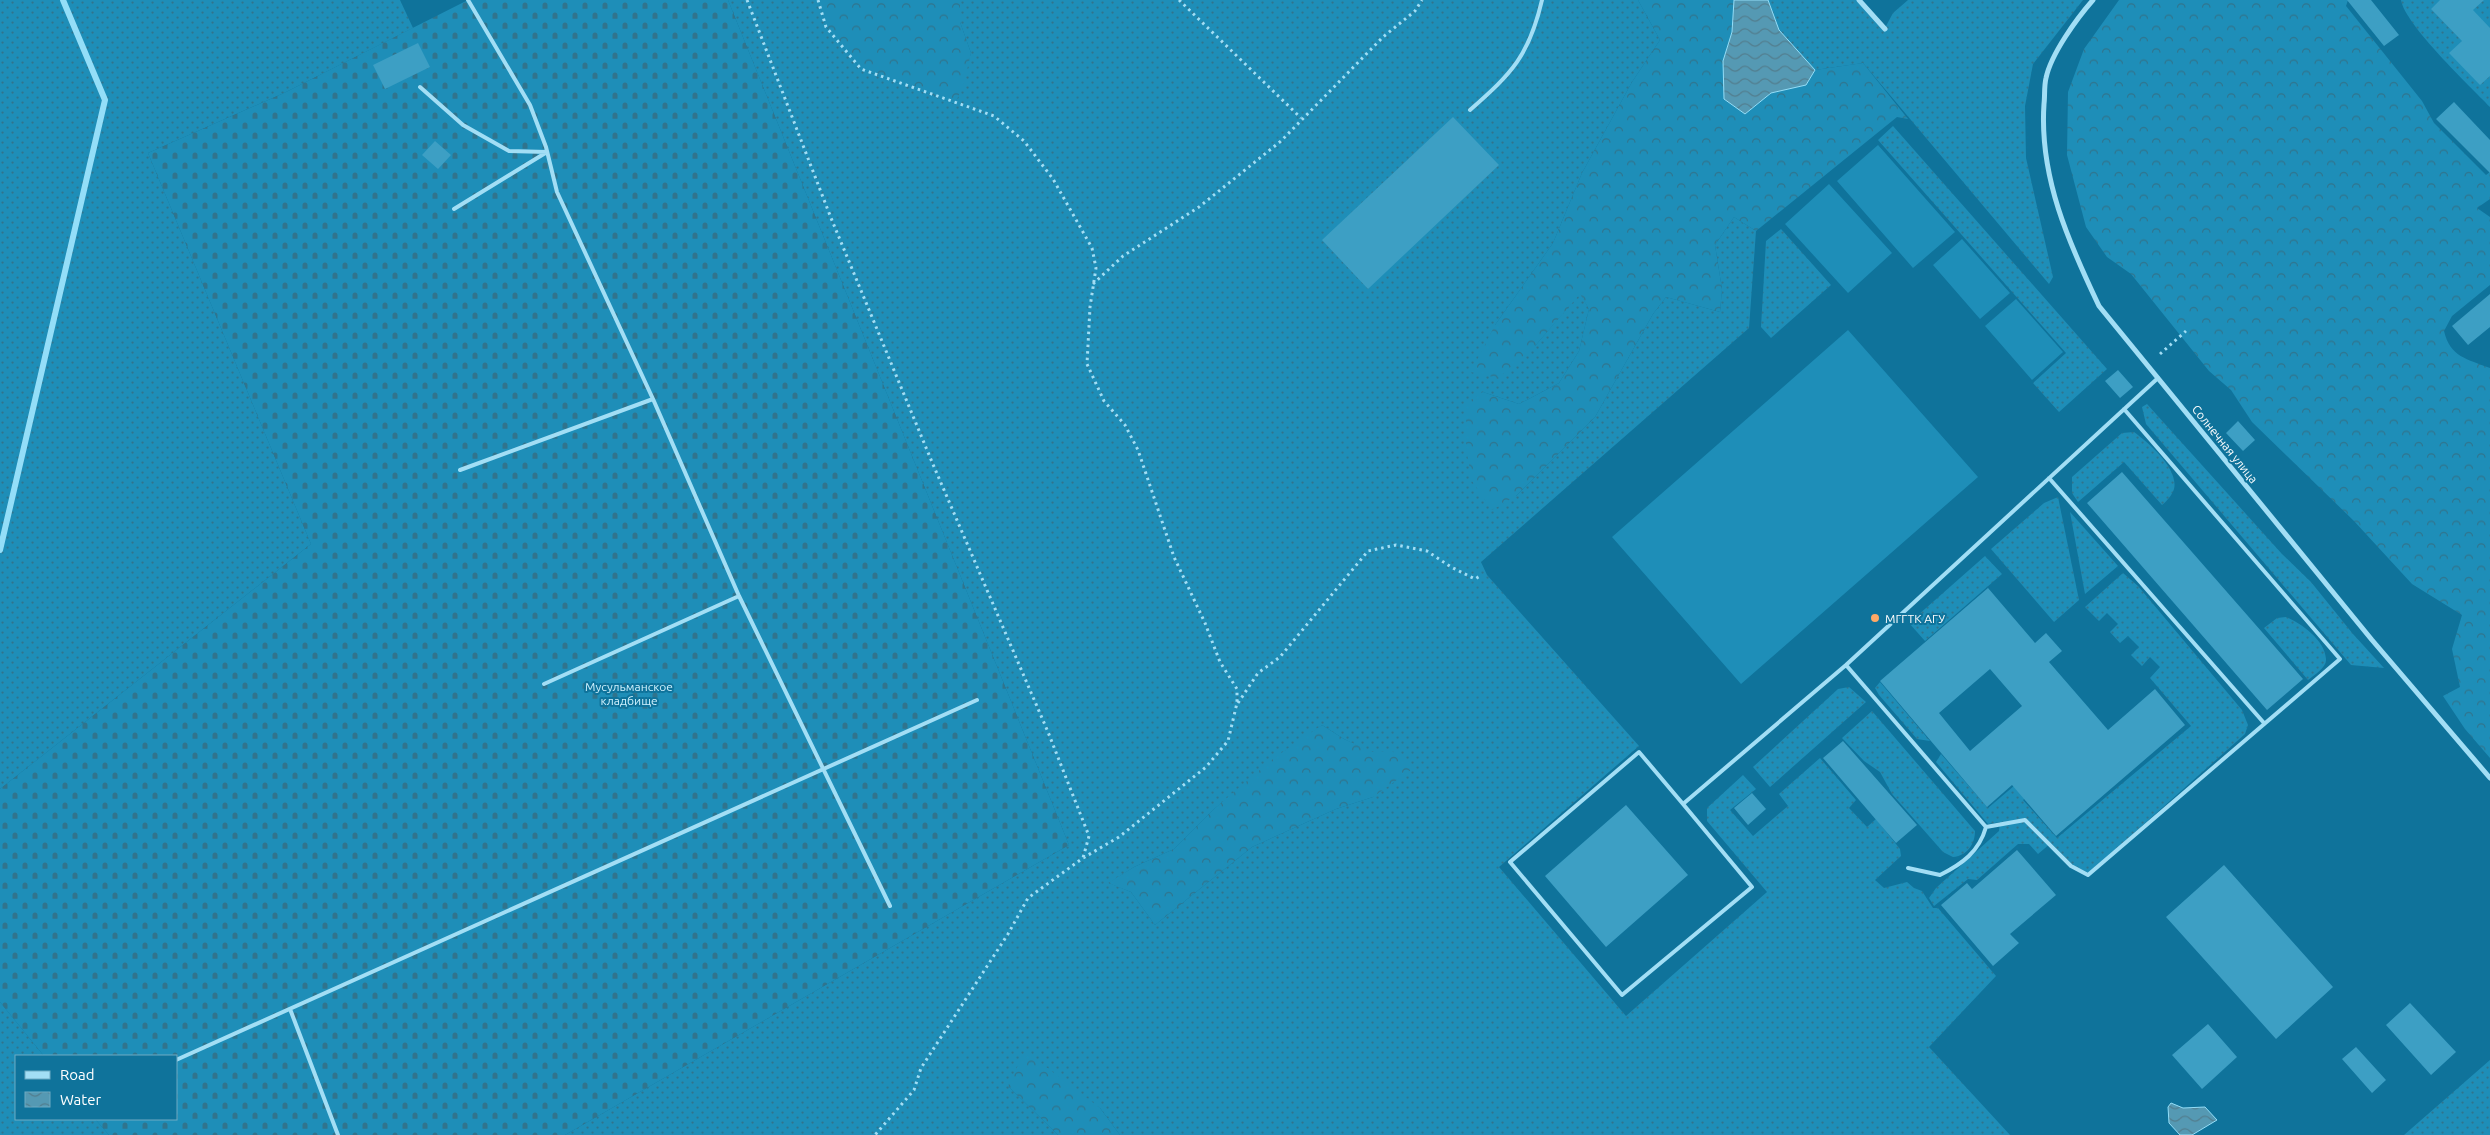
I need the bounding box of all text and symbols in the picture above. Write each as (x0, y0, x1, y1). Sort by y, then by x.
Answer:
street label: Солнечная улица (2190, 402, 2260, 486)
marker: МГГТК АГУ (1869, 612, 1881, 624)
place label: МГГТК АГУ (1885, 612, 1945, 625)
park label: Мусульманское кладбище (585, 680, 673, 707)
legend (15, 1055, 178, 1120)
text: Road (60, 1066, 95, 1083)
text: Water (60, 1091, 101, 1108)

